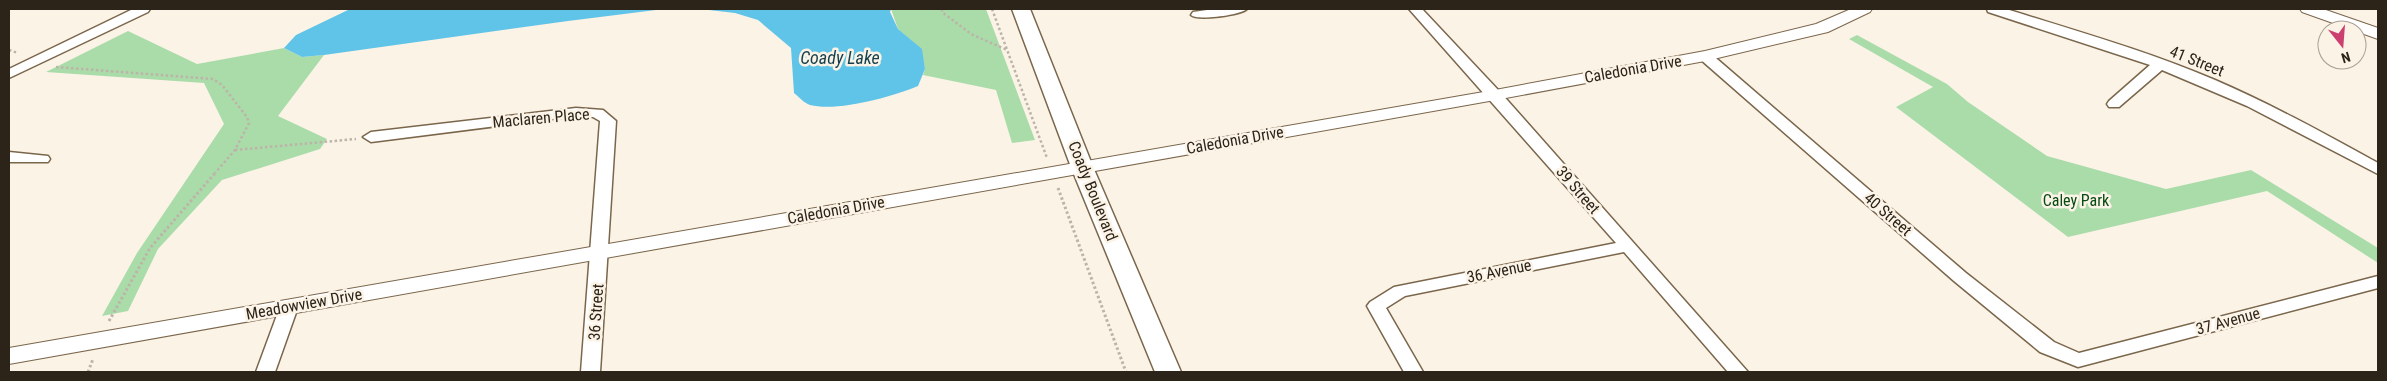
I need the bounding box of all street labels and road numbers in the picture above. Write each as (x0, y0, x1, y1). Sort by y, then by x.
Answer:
street label: 41 Street (2167, 42, 2227, 81)
street label: Caledonia Drive (1583, 51, 1683, 87)
street label: Maclaren Place (492, 104, 590, 132)
street label: Caledonia Drive (1185, 122, 1285, 158)
street label: Coady Boulevard (1064, 138, 1122, 244)
street label: 39 Street (1552, 162, 1604, 218)
street label: 40 Street (1860, 188, 1916, 240)
street label: Caledonia Drive (786, 192, 886, 228)
street label: 36 Avenue (1465, 255, 1533, 287)
street label: 36 Street (585, 283, 607, 341)
street label: Meadowview Drive (244, 284, 364, 324)
street label: 37 Avenue (2194, 303, 2262, 339)

